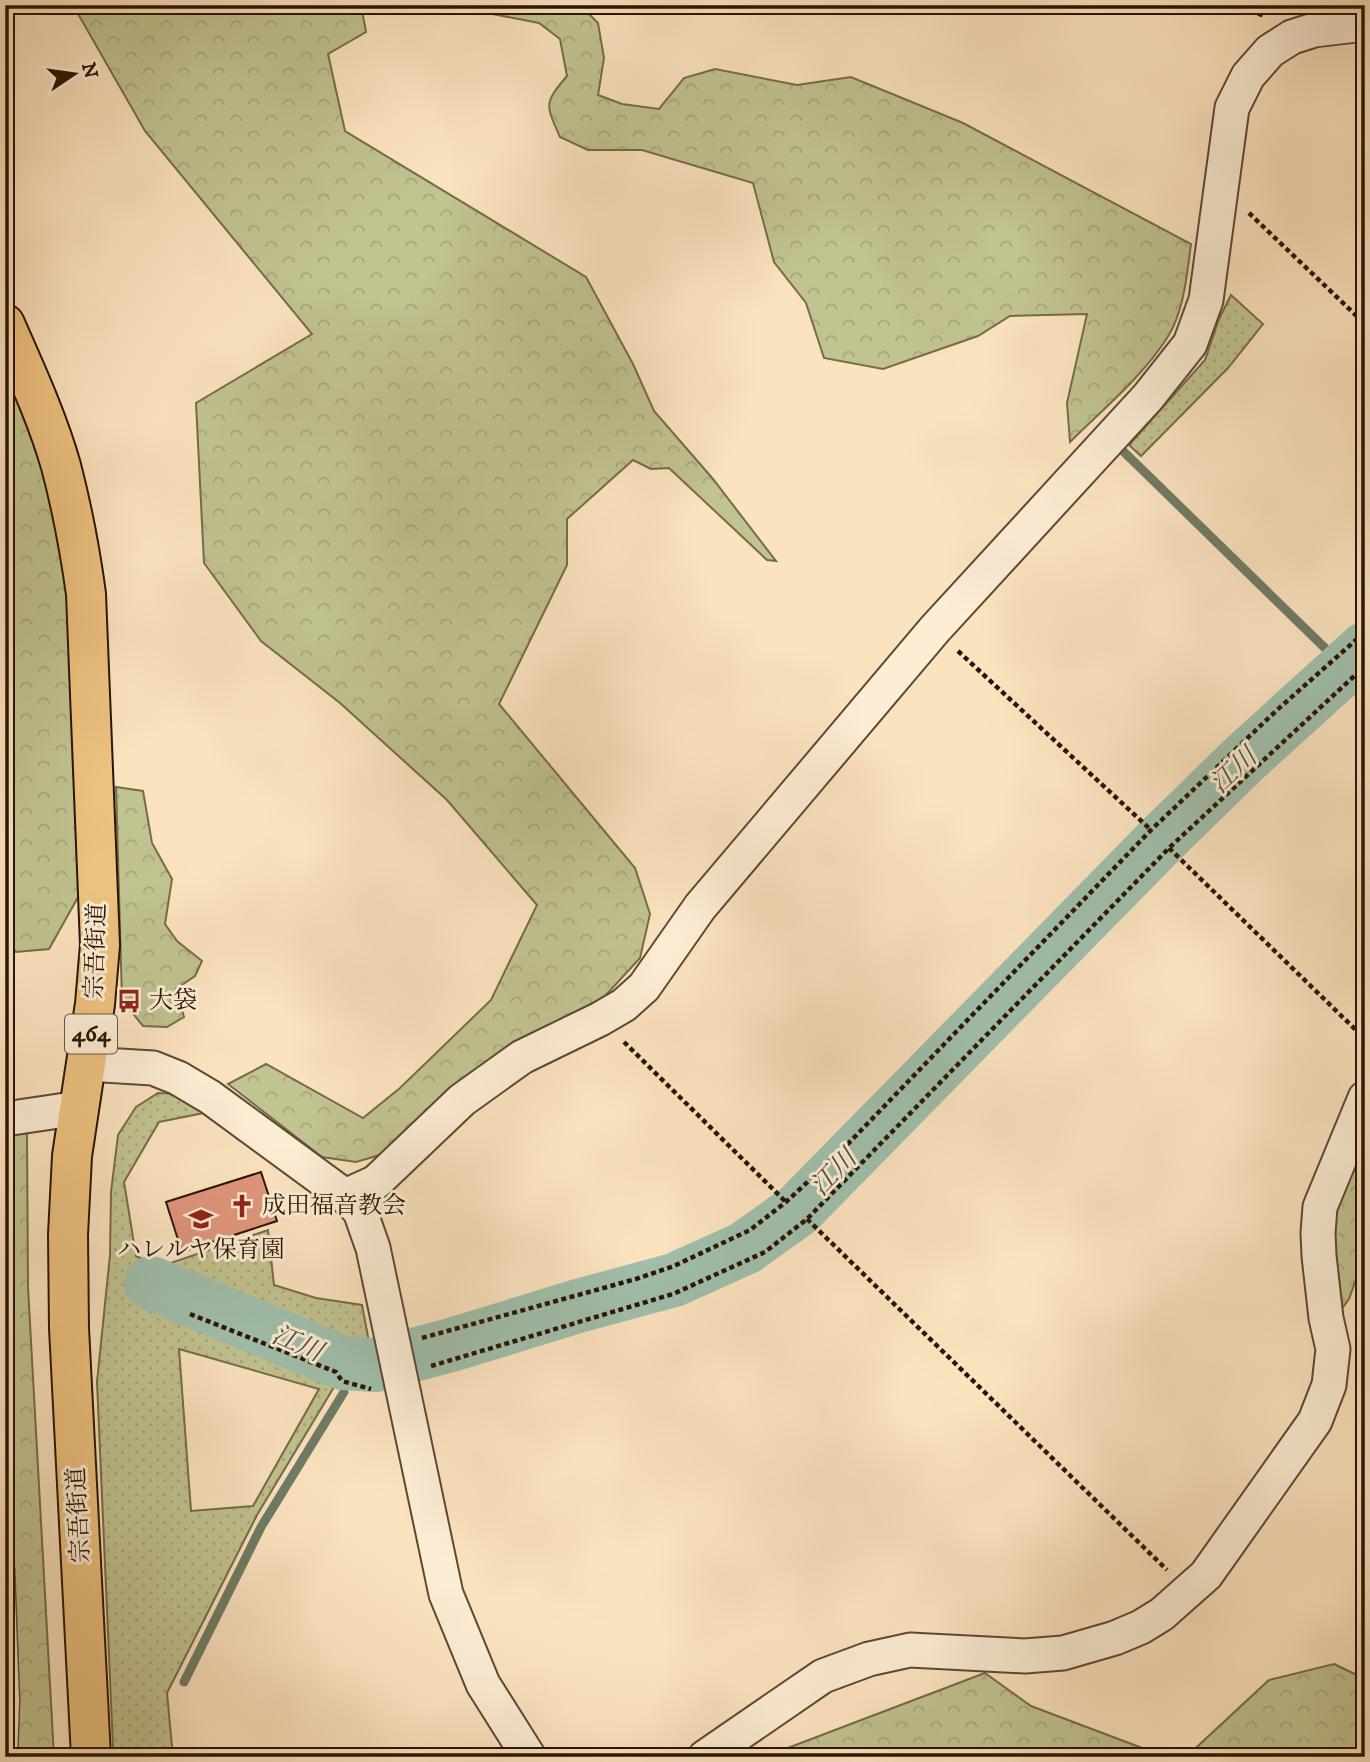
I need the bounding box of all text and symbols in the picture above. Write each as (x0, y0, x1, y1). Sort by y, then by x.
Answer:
north arrow (38, 38, 108, 108)
text: N (76, 60, 102, 81)
water label: 江川 (1204, 739, 1266, 801)
street label: 宗吾街道 (79, 903, 113, 999)
place label: 大袋 (149, 986, 197, 1016)
bus stop icon: 大袋 (115, 987, 143, 1015)
road number: 464 (65, 1015, 117, 1054)
water label: 江川 (804, 1141, 866, 1203)
place label: 成田福音教会 (262, 1191, 406, 1221)
church icon: 成田福音教会 (228, 1192, 256, 1220)
school or university icon: ハレルヤ保育園 (187, 1205, 215, 1233)
place label: ハレルヤ保育園 (117, 1235, 285, 1265)
water label: 江川 (267, 1319, 330, 1371)
street label: 宗吾街道 (62, 1466, 96, 1564)

